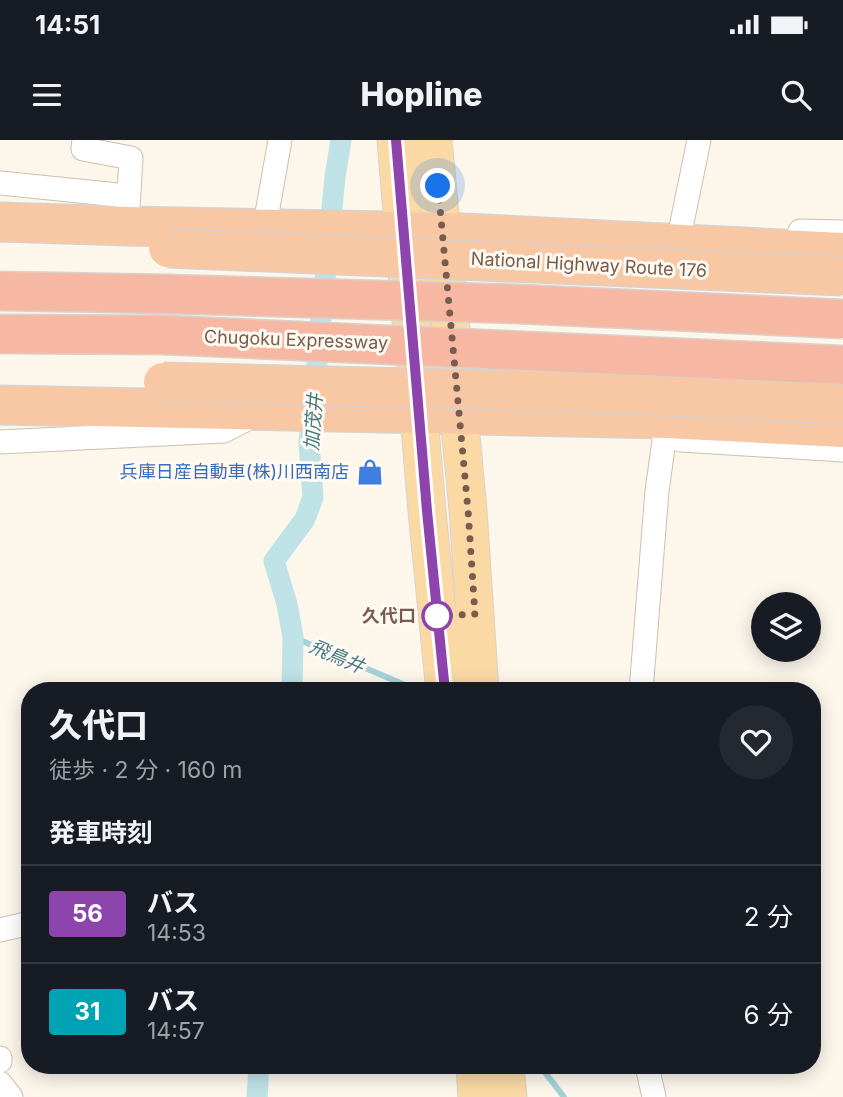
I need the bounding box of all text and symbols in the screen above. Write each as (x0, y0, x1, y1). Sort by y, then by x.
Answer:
text: 14:51 (35, 9, 100, 40)
text: Hopline (361, 75, 482, 114)
icon: menu (28, 76, 66, 114)
icon: search (777, 76, 815, 114)
your location (420, 168, 455, 203)
street label: National Highway Route 176 (470, 248, 708, 281)
street label: Chugoku Expressway (204, 326, 388, 353)
water label: 加茂井 (300, 391, 327, 451)
shop icon: 兵庫日産自動車(株)川西南店 (355, 457, 385, 487)
place label: 兵庫日産自動車(株)川西南店 (120, 461, 349, 482)
map controls (751, 592, 821, 662)
button: layers (751, 592, 821, 662)
marker: 久代口 (422, 601, 452, 631)
place label: 久代口 (362, 605, 416, 626)
water label: 飛鳥井 (306, 635, 369, 679)
text: 久代口 (49, 705, 148, 745)
button: heart (719, 705, 793, 779)
text: 徒歩 · 2 分 · 160 m (49, 756, 242, 784)
text: 発車時刻 (49, 817, 153, 848)
text: バス (147, 887, 199, 918)
text: 56 (72, 899, 103, 928)
text: 2 分 (744, 901, 793, 932)
text: 14:53 (147, 919, 206, 947)
text: バス (147, 985, 199, 1016)
text: 31 (75, 997, 100, 1026)
text: 6 分 (744, 999, 793, 1030)
text: 14:57 (147, 1017, 205, 1045)

